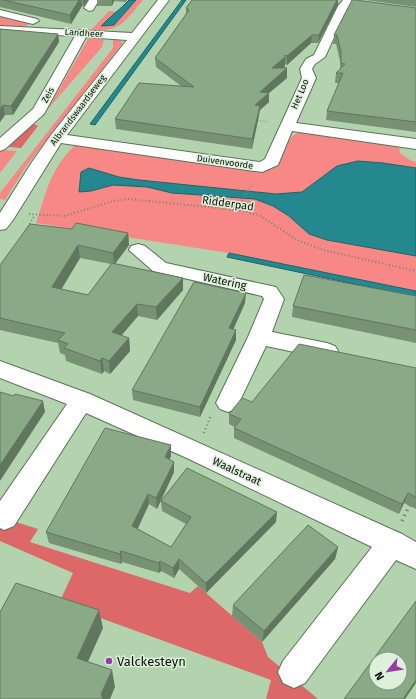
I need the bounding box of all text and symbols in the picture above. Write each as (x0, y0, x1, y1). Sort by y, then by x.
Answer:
street label: Landheer (64, 27, 104, 39)
street label: Albrandswaardseweg (48, 72, 108, 147)
street label: Het Loo (289, 78, 311, 110)
street label: Zeis (40, 86, 56, 104)
street label: Duivenvoorde (196, 153, 254, 171)
street label: Ridderpad (201, 193, 255, 214)
street label: Watering (202, 271, 248, 292)
street label: Waalstraat (210, 454, 263, 488)
north arrow (368, 651, 408, 691)
place label: Valckesteyn (117, 654, 186, 669)
marker: Valckesteyn (104, 656, 114, 666)
text: N (372, 669, 387, 682)

